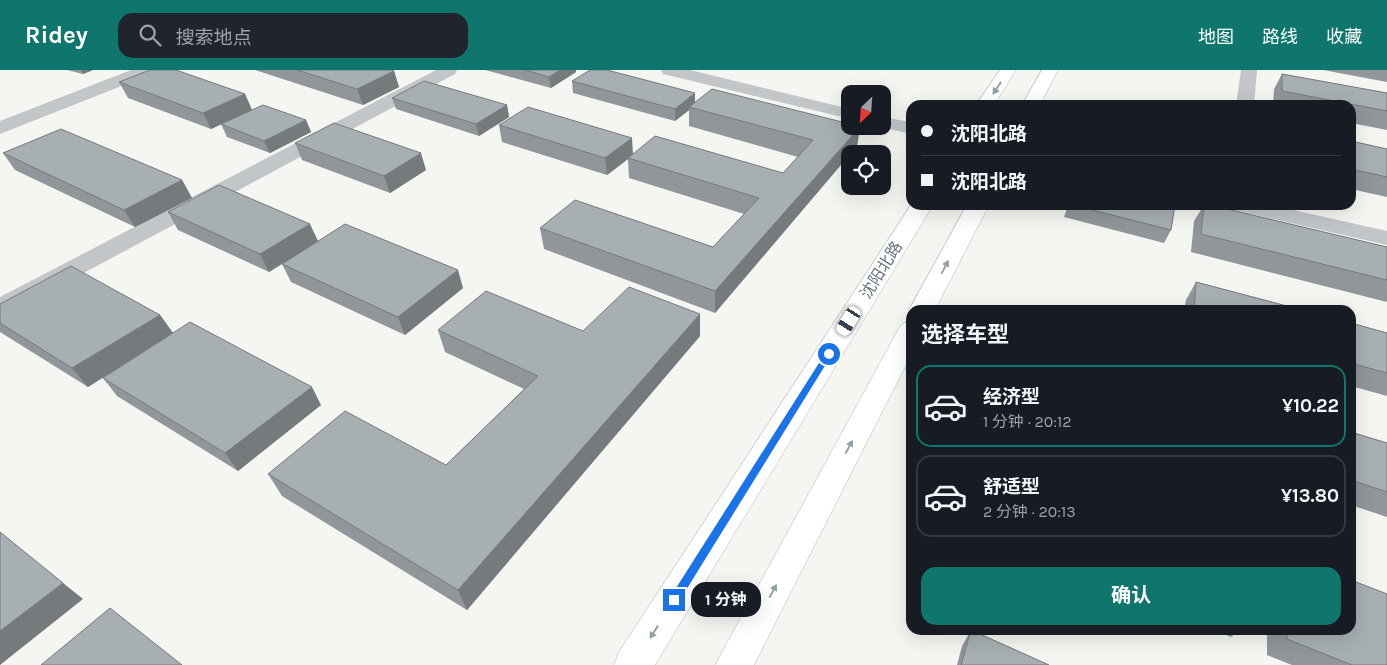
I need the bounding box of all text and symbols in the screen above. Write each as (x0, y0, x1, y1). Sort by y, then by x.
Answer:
search box (118, 13, 468, 58)
text: Ridey (25, 21, 88, 49)
icon: search (136, 21, 164, 49)
text: 地图 (1198, 26, 1234, 48)
text: 路线 (1262, 26, 1298, 48)
text: 收藏 (1326, 26, 1362, 48)
text: 搜索地点 (176, 27, 252, 49)
one-way arrow (992, 81, 1002, 94)
north arrow (841, 85, 891, 135)
map controls (841, 85, 891, 195)
text: 沈阳北路 (951, 123, 1027, 145)
button: locate (841, 145, 891, 195)
text: 沈阳北路 (951, 171, 1027, 193)
street label: 沈阳北路 (856, 238, 906, 302)
one-way arrow (941, 260, 949, 274)
car (834, 304, 863, 338)
text: 选择车型 (921, 322, 1009, 348)
route start (818, 343, 840, 365)
icon: car (923, 384, 968, 429)
text: 经济型 (983, 386, 1040, 408)
text: ¥10.22 (1282, 395, 1339, 417)
text: 1 分钟 · 20:12 (983, 412, 1072, 431)
one-way arrow (845, 440, 853, 455)
icon: car (923, 474, 968, 519)
text: 舒适型 (983, 476, 1040, 498)
text: ¥13.80 (1281, 485, 1339, 507)
text: 2 分钟 · 20:13 (983, 502, 1076, 521)
button: 确认 (921, 567, 1341, 625)
callout: 1 分钟 (692, 582, 762, 618)
one-way arrow (769, 584, 777, 598)
route end (663, 589, 685, 611)
text: 1 分钟 (705, 590, 747, 609)
one-way arrow (650, 625, 659, 638)

